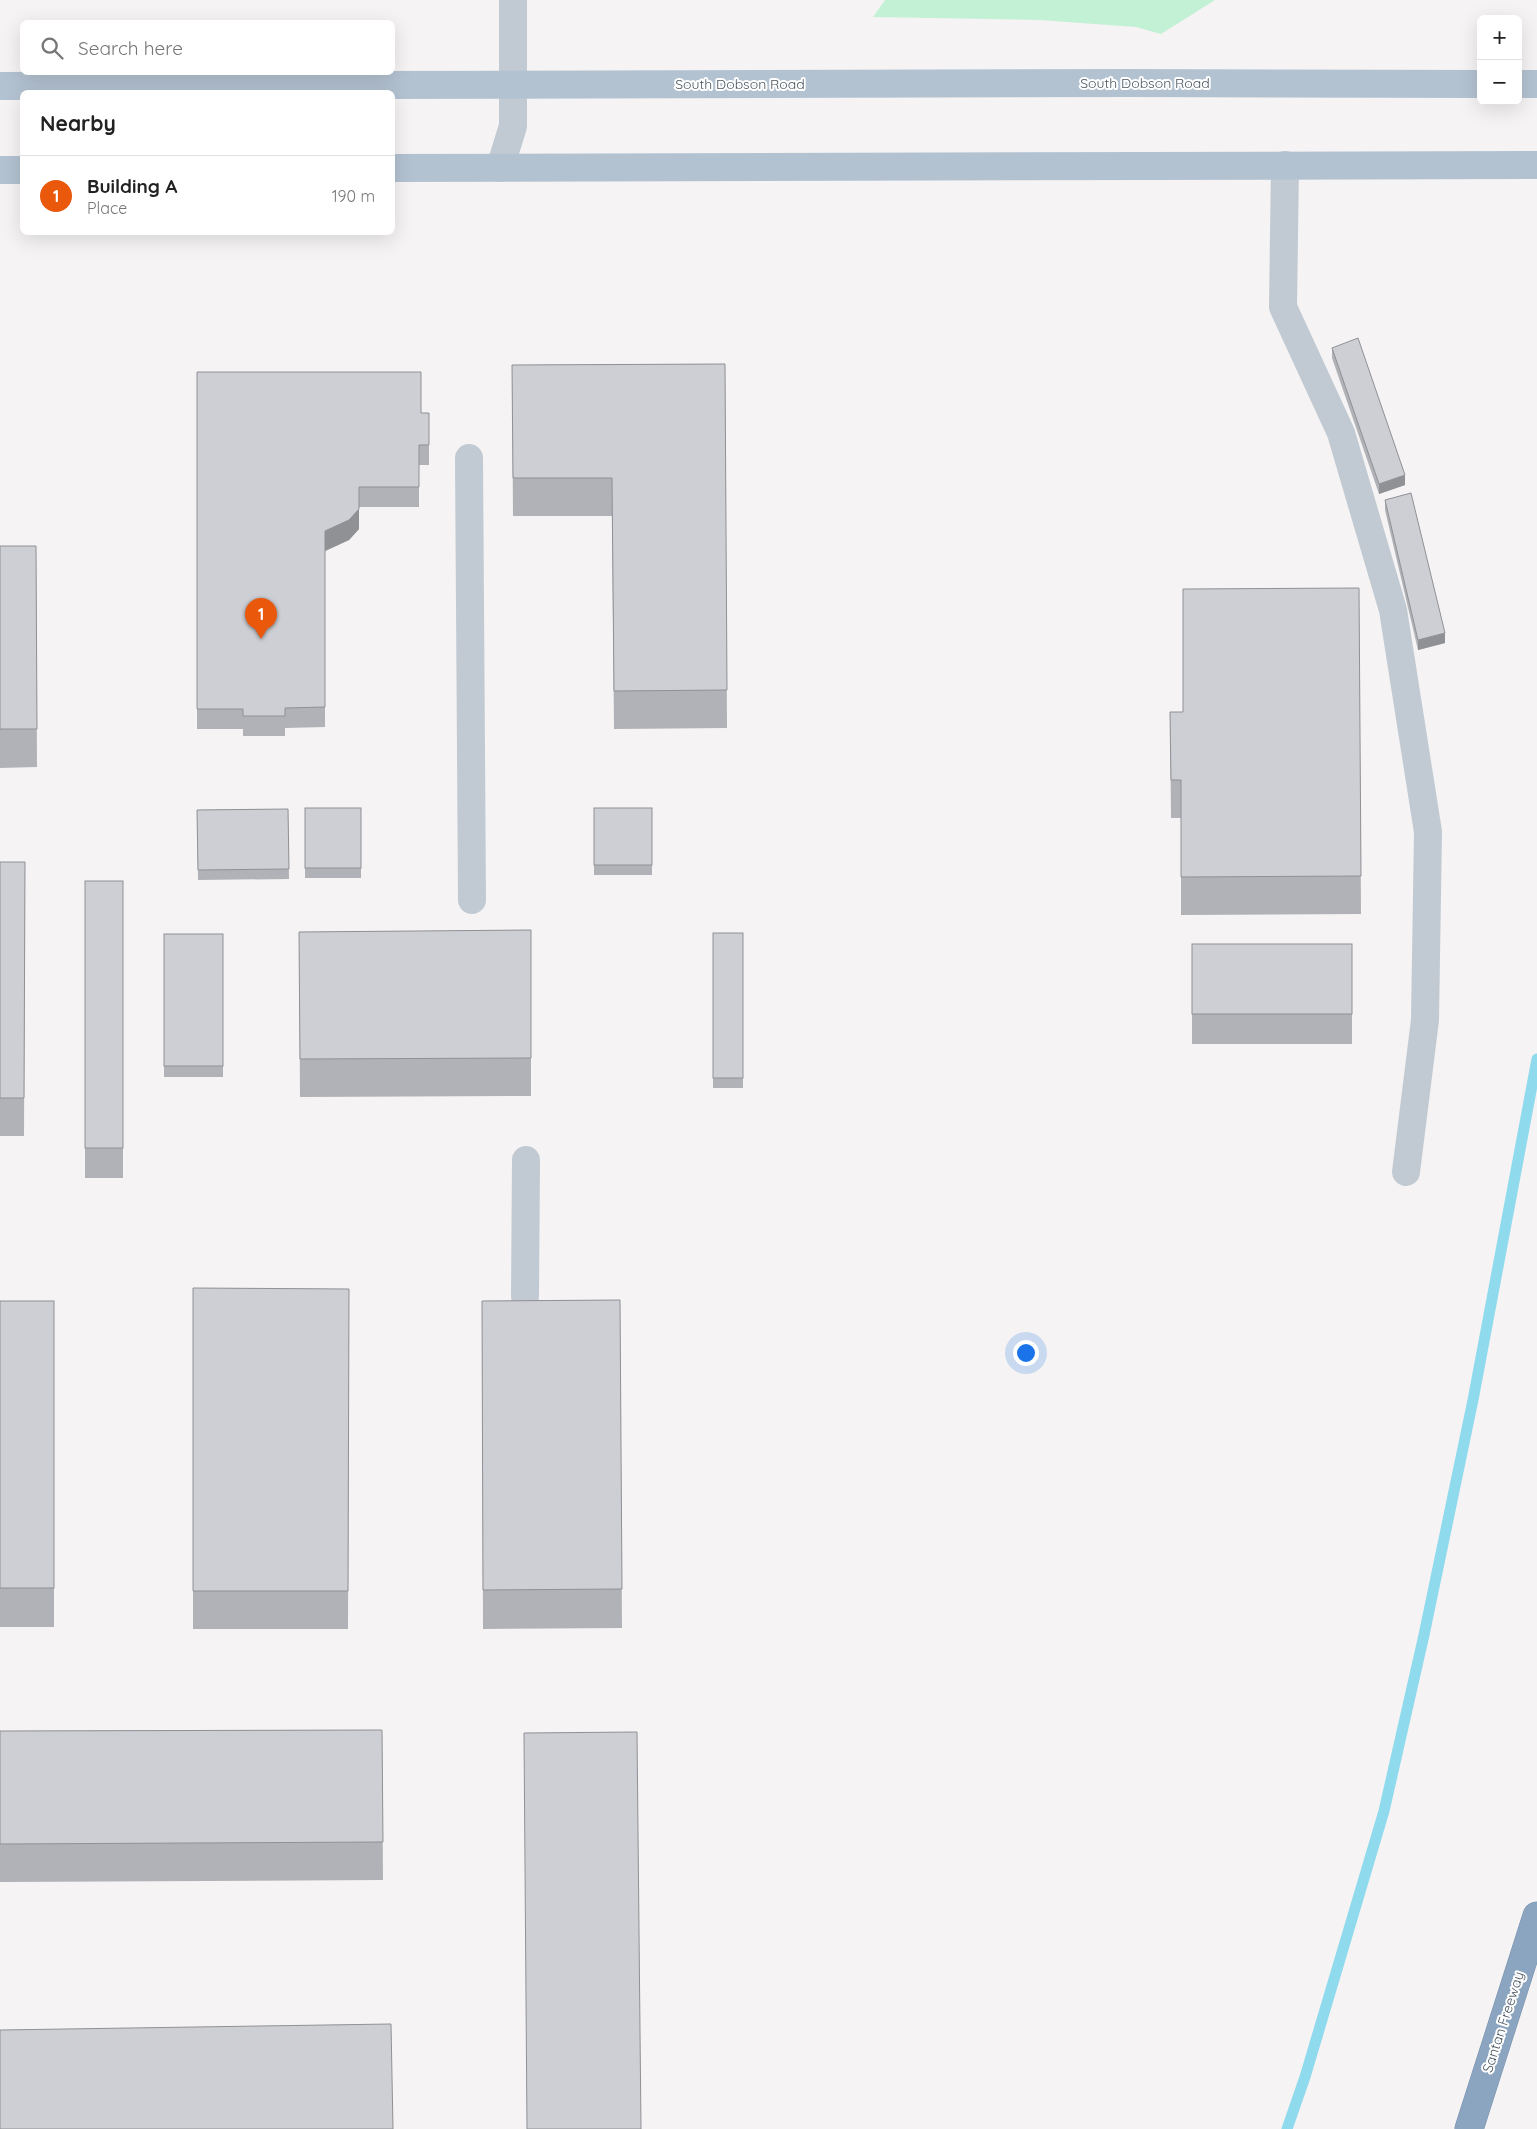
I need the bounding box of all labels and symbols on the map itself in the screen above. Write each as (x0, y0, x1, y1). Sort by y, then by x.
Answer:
street label: South Dobson Road (1080, 74, 1210, 92)
street label: South Dobson Road (675, 75, 805, 93)
pin: 1 (245, 598, 277, 639)
your location (1013, 1340, 1039, 1366)
street label: Santan Freeway (1478, 1969, 1528, 2075)

